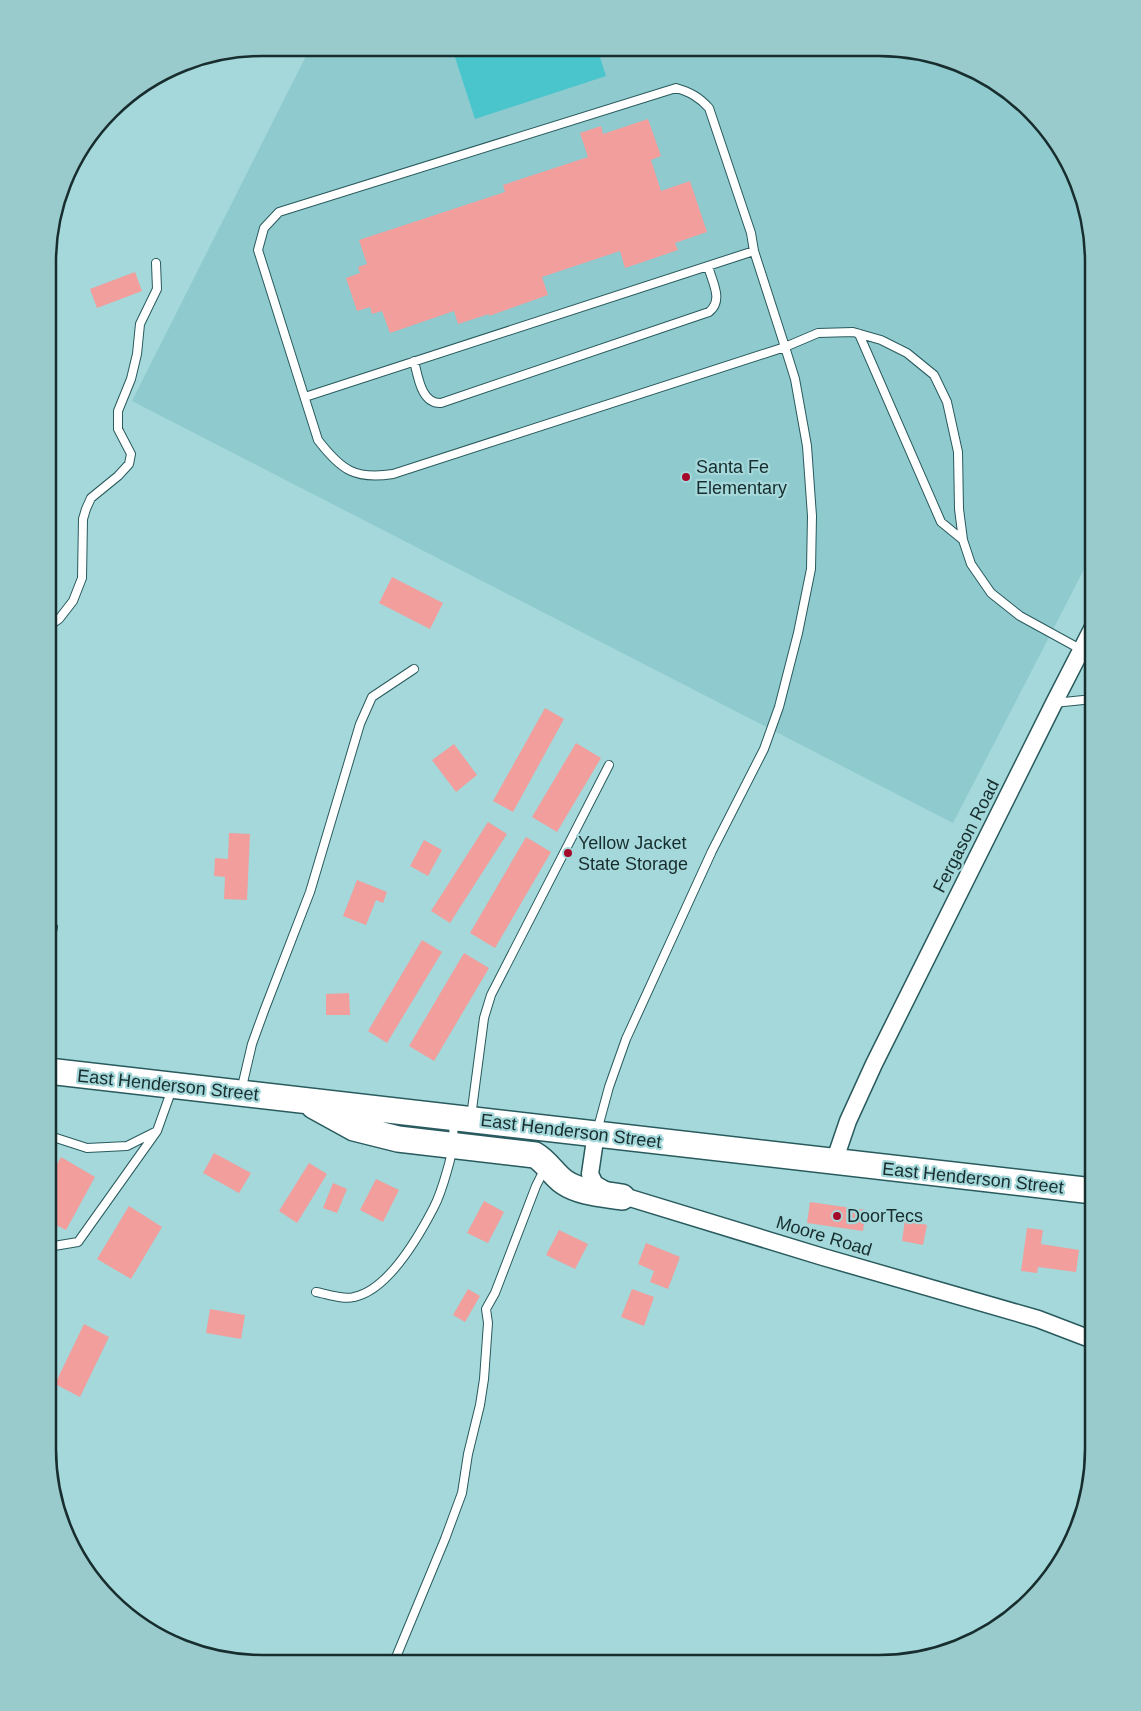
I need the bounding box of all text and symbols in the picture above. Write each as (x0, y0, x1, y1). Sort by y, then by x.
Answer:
place label: Santa Fe Elementary (696, 457, 787, 498)
marker: Santa Fe Elementary (680, 471, 692, 483)
street label: Fergason Road (929, 776, 1003, 896)
place label: Yellow Jacket State Storage (578, 833, 688, 874)
marker: Yellow Jacket State Storage (562, 847, 574, 859)
street label: East Henderson Street (76, 1066, 260, 1104)
street label: East Henderson Street (479, 1110, 663, 1152)
street label: East Henderson Street (881, 1159, 1065, 1197)
place label: DoorTecs (847, 1206, 923, 1226)
marker: DoorTecs (831, 1210, 843, 1222)
street label: Moore Road (774, 1212, 874, 1260)

